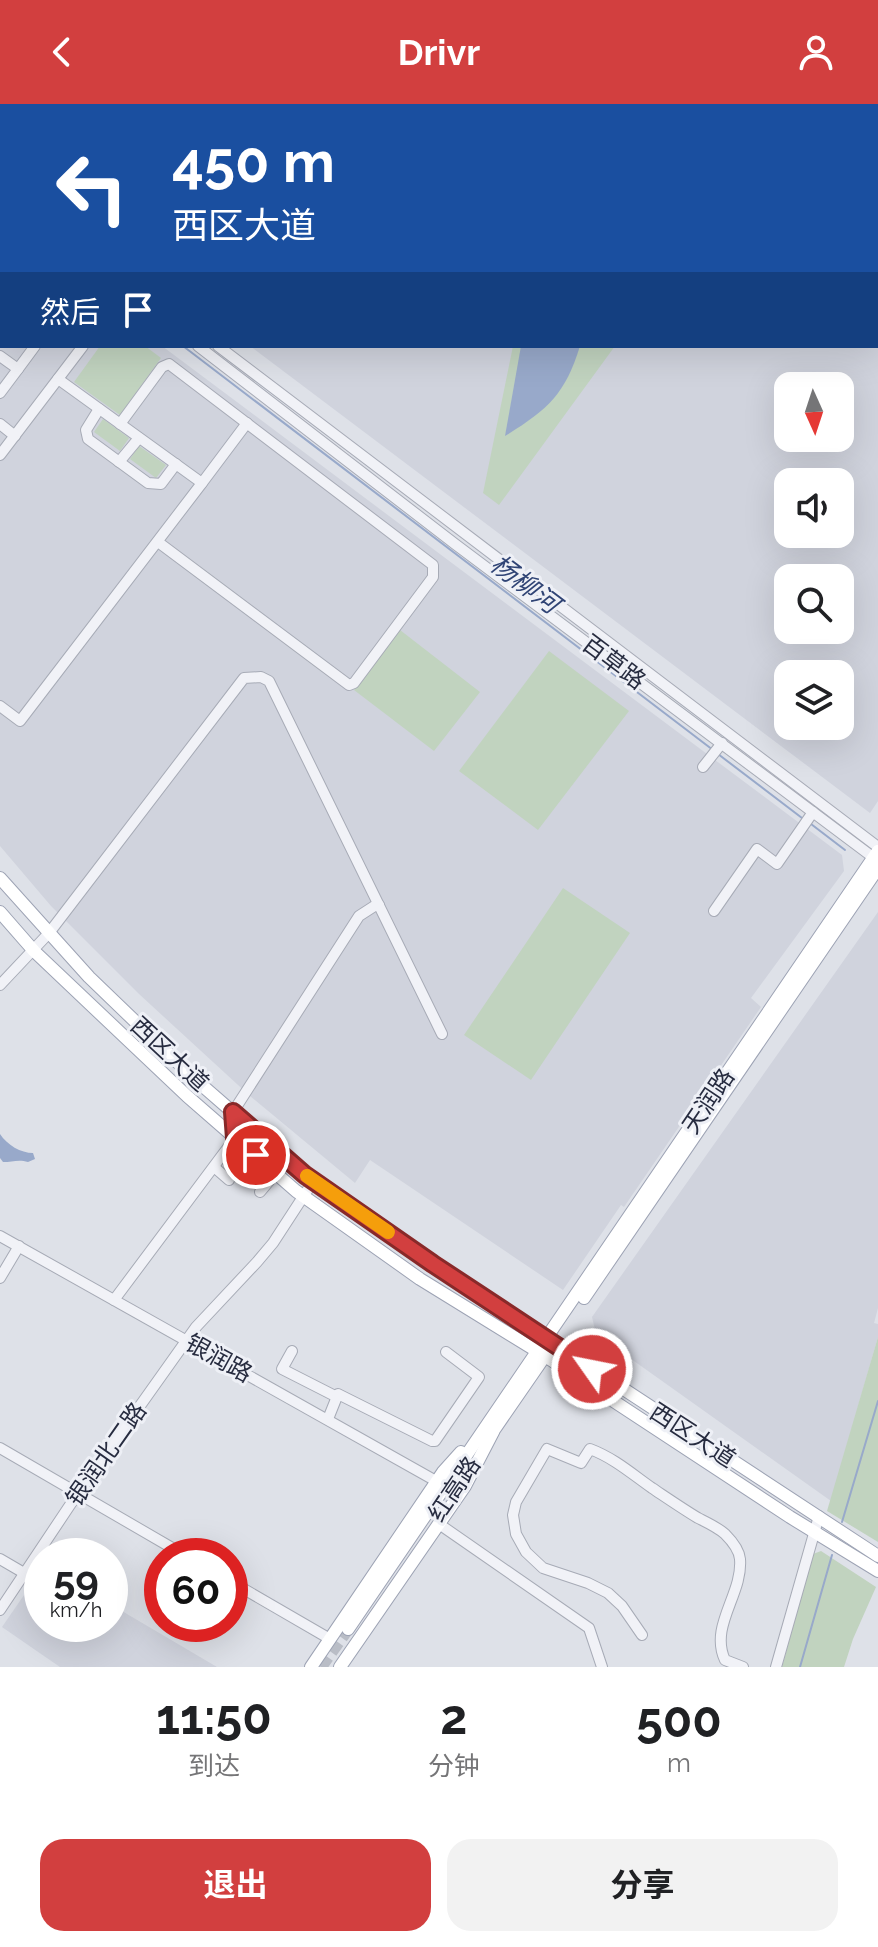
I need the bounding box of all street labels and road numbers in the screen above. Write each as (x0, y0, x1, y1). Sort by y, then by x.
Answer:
street label: 百草路 (577, 629, 651, 695)
street label: 西区大道 (125, 1011, 215, 1097)
street label: 天润路 (676, 1063, 740, 1139)
street label: 银润路 (180, 1328, 258, 1388)
street label: 银润北二路 (60, 1397, 152, 1511)
street label: 西区大道 (645, 1397, 741, 1473)
street label: 红高路 (422, 1451, 486, 1527)

